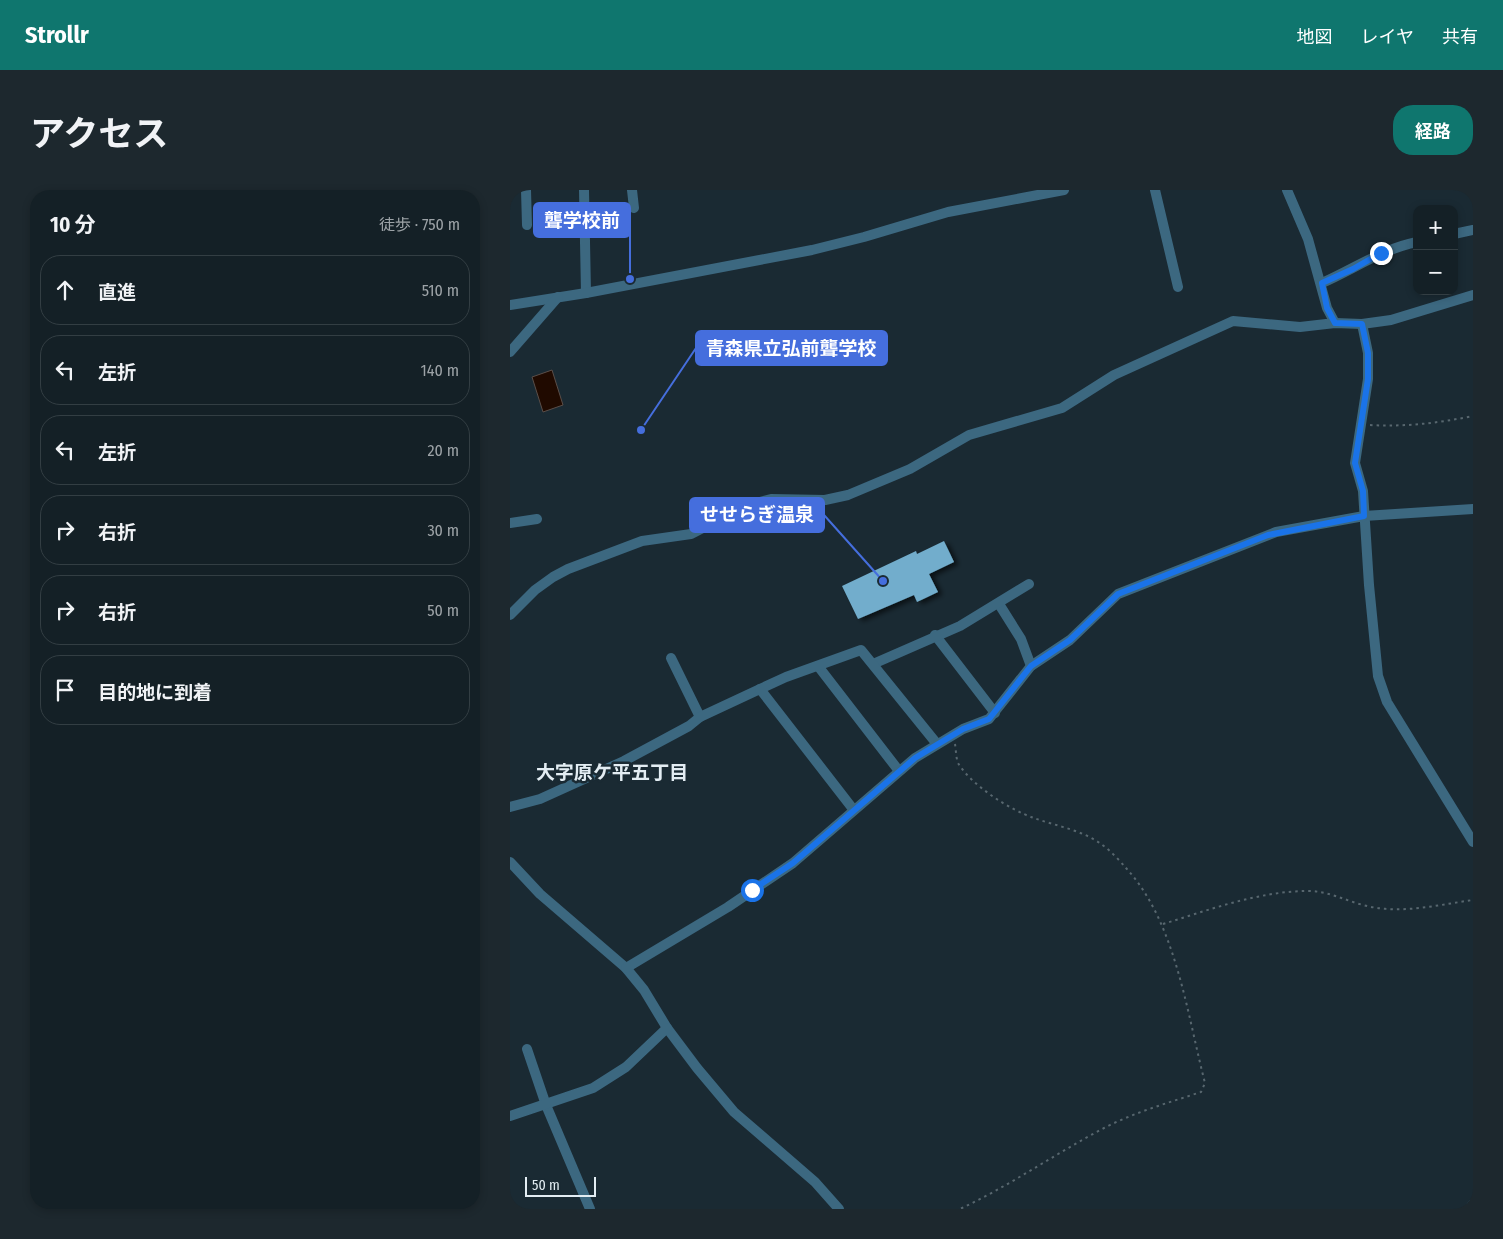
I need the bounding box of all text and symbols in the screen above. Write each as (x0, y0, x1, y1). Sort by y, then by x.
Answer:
text: Strollr (25, 21, 89, 49)
text: 地図 (1297, 26, 1333, 48)
text: レイヤ (1361, 26, 1414, 48)
text: 共有 (1442, 26, 1478, 48)
button: 経路 (1393, 105, 1473, 155)
text: アクセス (30, 113, 168, 155)
callout: 聾学校前 (534, 203, 630, 237)
map controls (1413, 205, 1458, 295)
button: + (1413, 205, 1458, 250)
text: 聾学校前 (544, 209, 620, 232)
text: 10 分 (50, 212, 96, 238)
text: 徒歩 · 750 m (379, 215, 460, 234)
route end (1370, 242, 1393, 265)
button: − (1413, 250, 1458, 295)
icon: ahead (51, 276, 79, 304)
text: 直進 (98, 281, 136, 304)
text: 510 m (422, 281, 459, 300)
callout: 青森県立弘前聾学校 (696, 331, 887, 365)
text: 青森県立弘前聾学校 (705, 337, 877, 360)
icon: left (51, 356, 79, 384)
text: 左折 (98, 361, 136, 384)
text: 140 m (421, 361, 459, 380)
icon: left (51, 436, 79, 464)
text: 左折 (98, 441, 136, 464)
text: 20 m (428, 441, 459, 460)
callout: せせらぎ温泉 (690, 498, 824, 532)
text: せせらぎ温泉 (700, 503, 814, 526)
icon: right (51, 516, 79, 544)
text: 右折 (98, 521, 136, 544)
text: 30 m (427, 521, 459, 540)
icon: right (51, 596, 79, 624)
text: 右折 (98, 601, 136, 624)
text: 50 m (427, 601, 459, 620)
icon: arrive (51, 676, 79, 704)
text: 目的地に到着 (98, 681, 212, 704)
district label: 大字原ケ平五丁目 (536, 761, 688, 784)
route start (741, 879, 764, 902)
scale bar (525, 1174, 596, 1197)
text: 50 m (532, 1177, 560, 1194)

